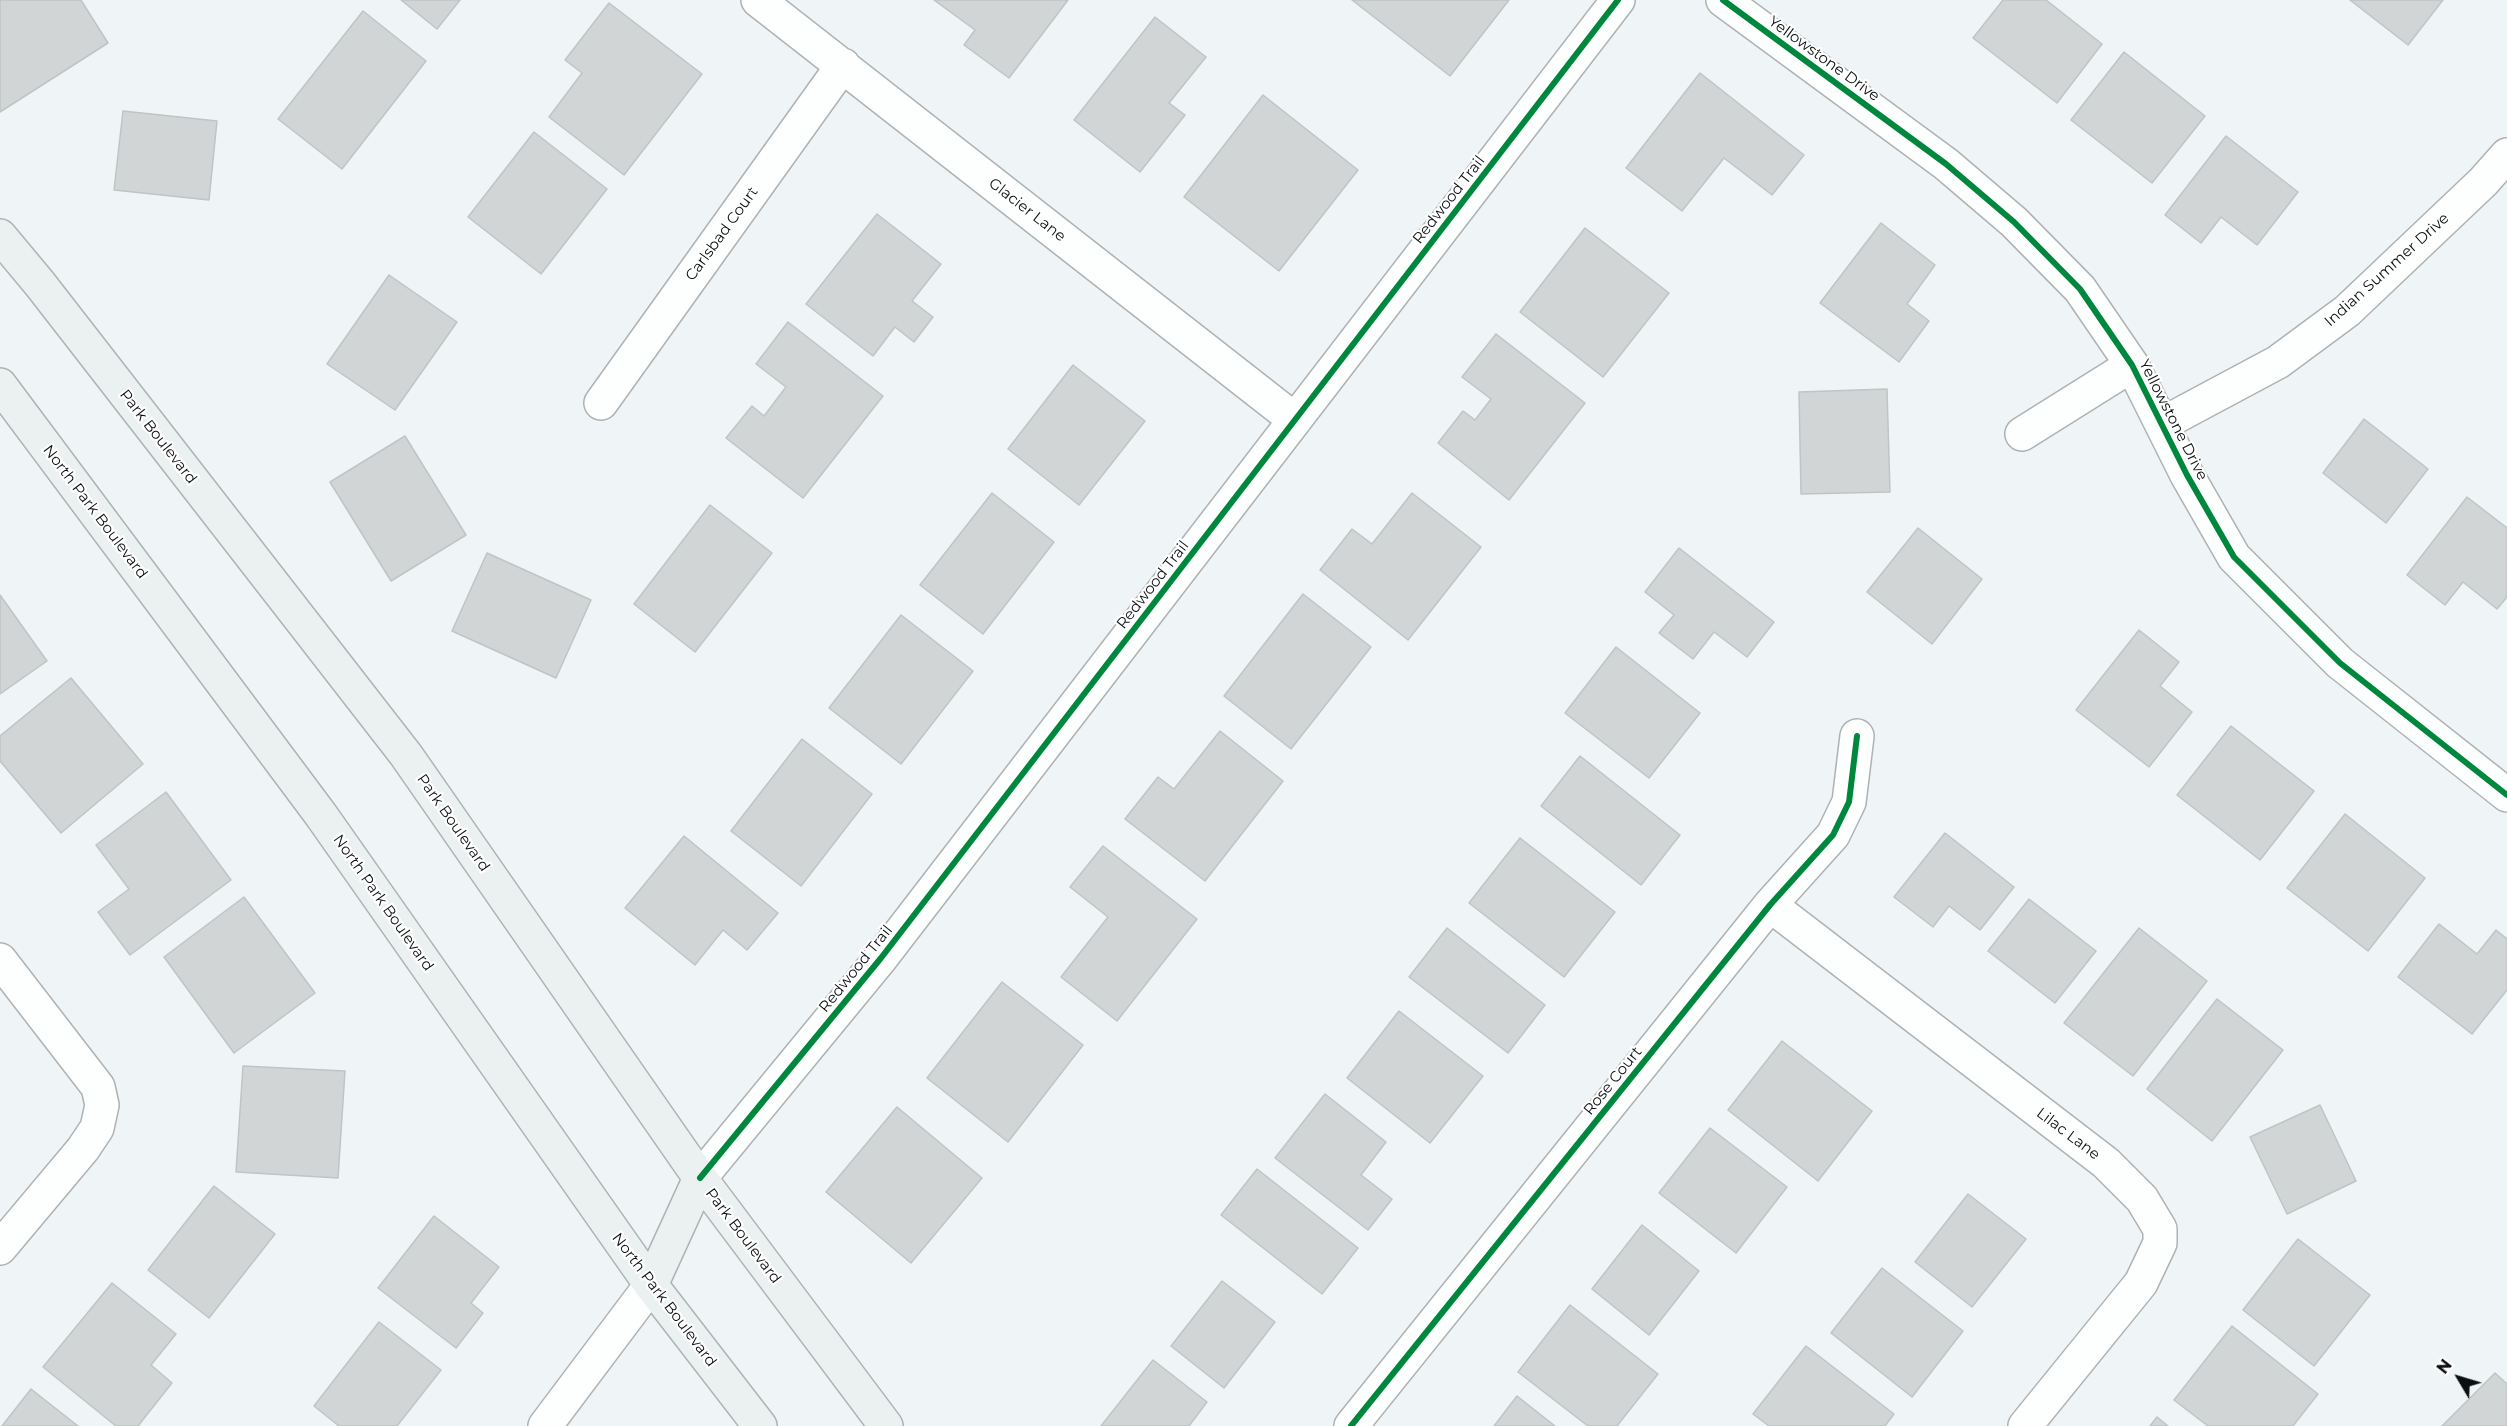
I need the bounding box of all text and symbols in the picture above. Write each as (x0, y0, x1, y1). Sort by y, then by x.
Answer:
street label: Yellowstone Drive (1765, 13, 1883, 105)
street label: Redwood Trail (1409, 152, 1489, 248)
street label: Glacier Lane (985, 174, 1069, 246)
street label: Carlsbad Court (682, 183, 762, 285)
street label: Indian Summer Drive (2321, 209, 2453, 331)
street label: Yellowstone Drive (2135, 357, 2211, 483)
street label: Park Boulevard (116, 386, 200, 488)
street label: North Park Boulevard (39, 442, 151, 582)
street label: Redwood Trail (1113, 537, 1193, 633)
street label: Park Boulevard (413, 771, 493, 875)
street label: North Park Boulevard (329, 831, 437, 975)
street label: Redwood Trail (815, 922, 897, 1016)
street label: Rose Court (1580, 1043, 1646, 1119)
street label: Lilac Lane (2033, 1104, 2103, 1164)
street label: Park Boulevard (701, 1185, 785, 1287)
street label: North Park Boulevard (608, 1230, 720, 1370)
north arrow (2429, 1348, 2489, 1408)
text: N (2433, 1356, 2456, 1378)

